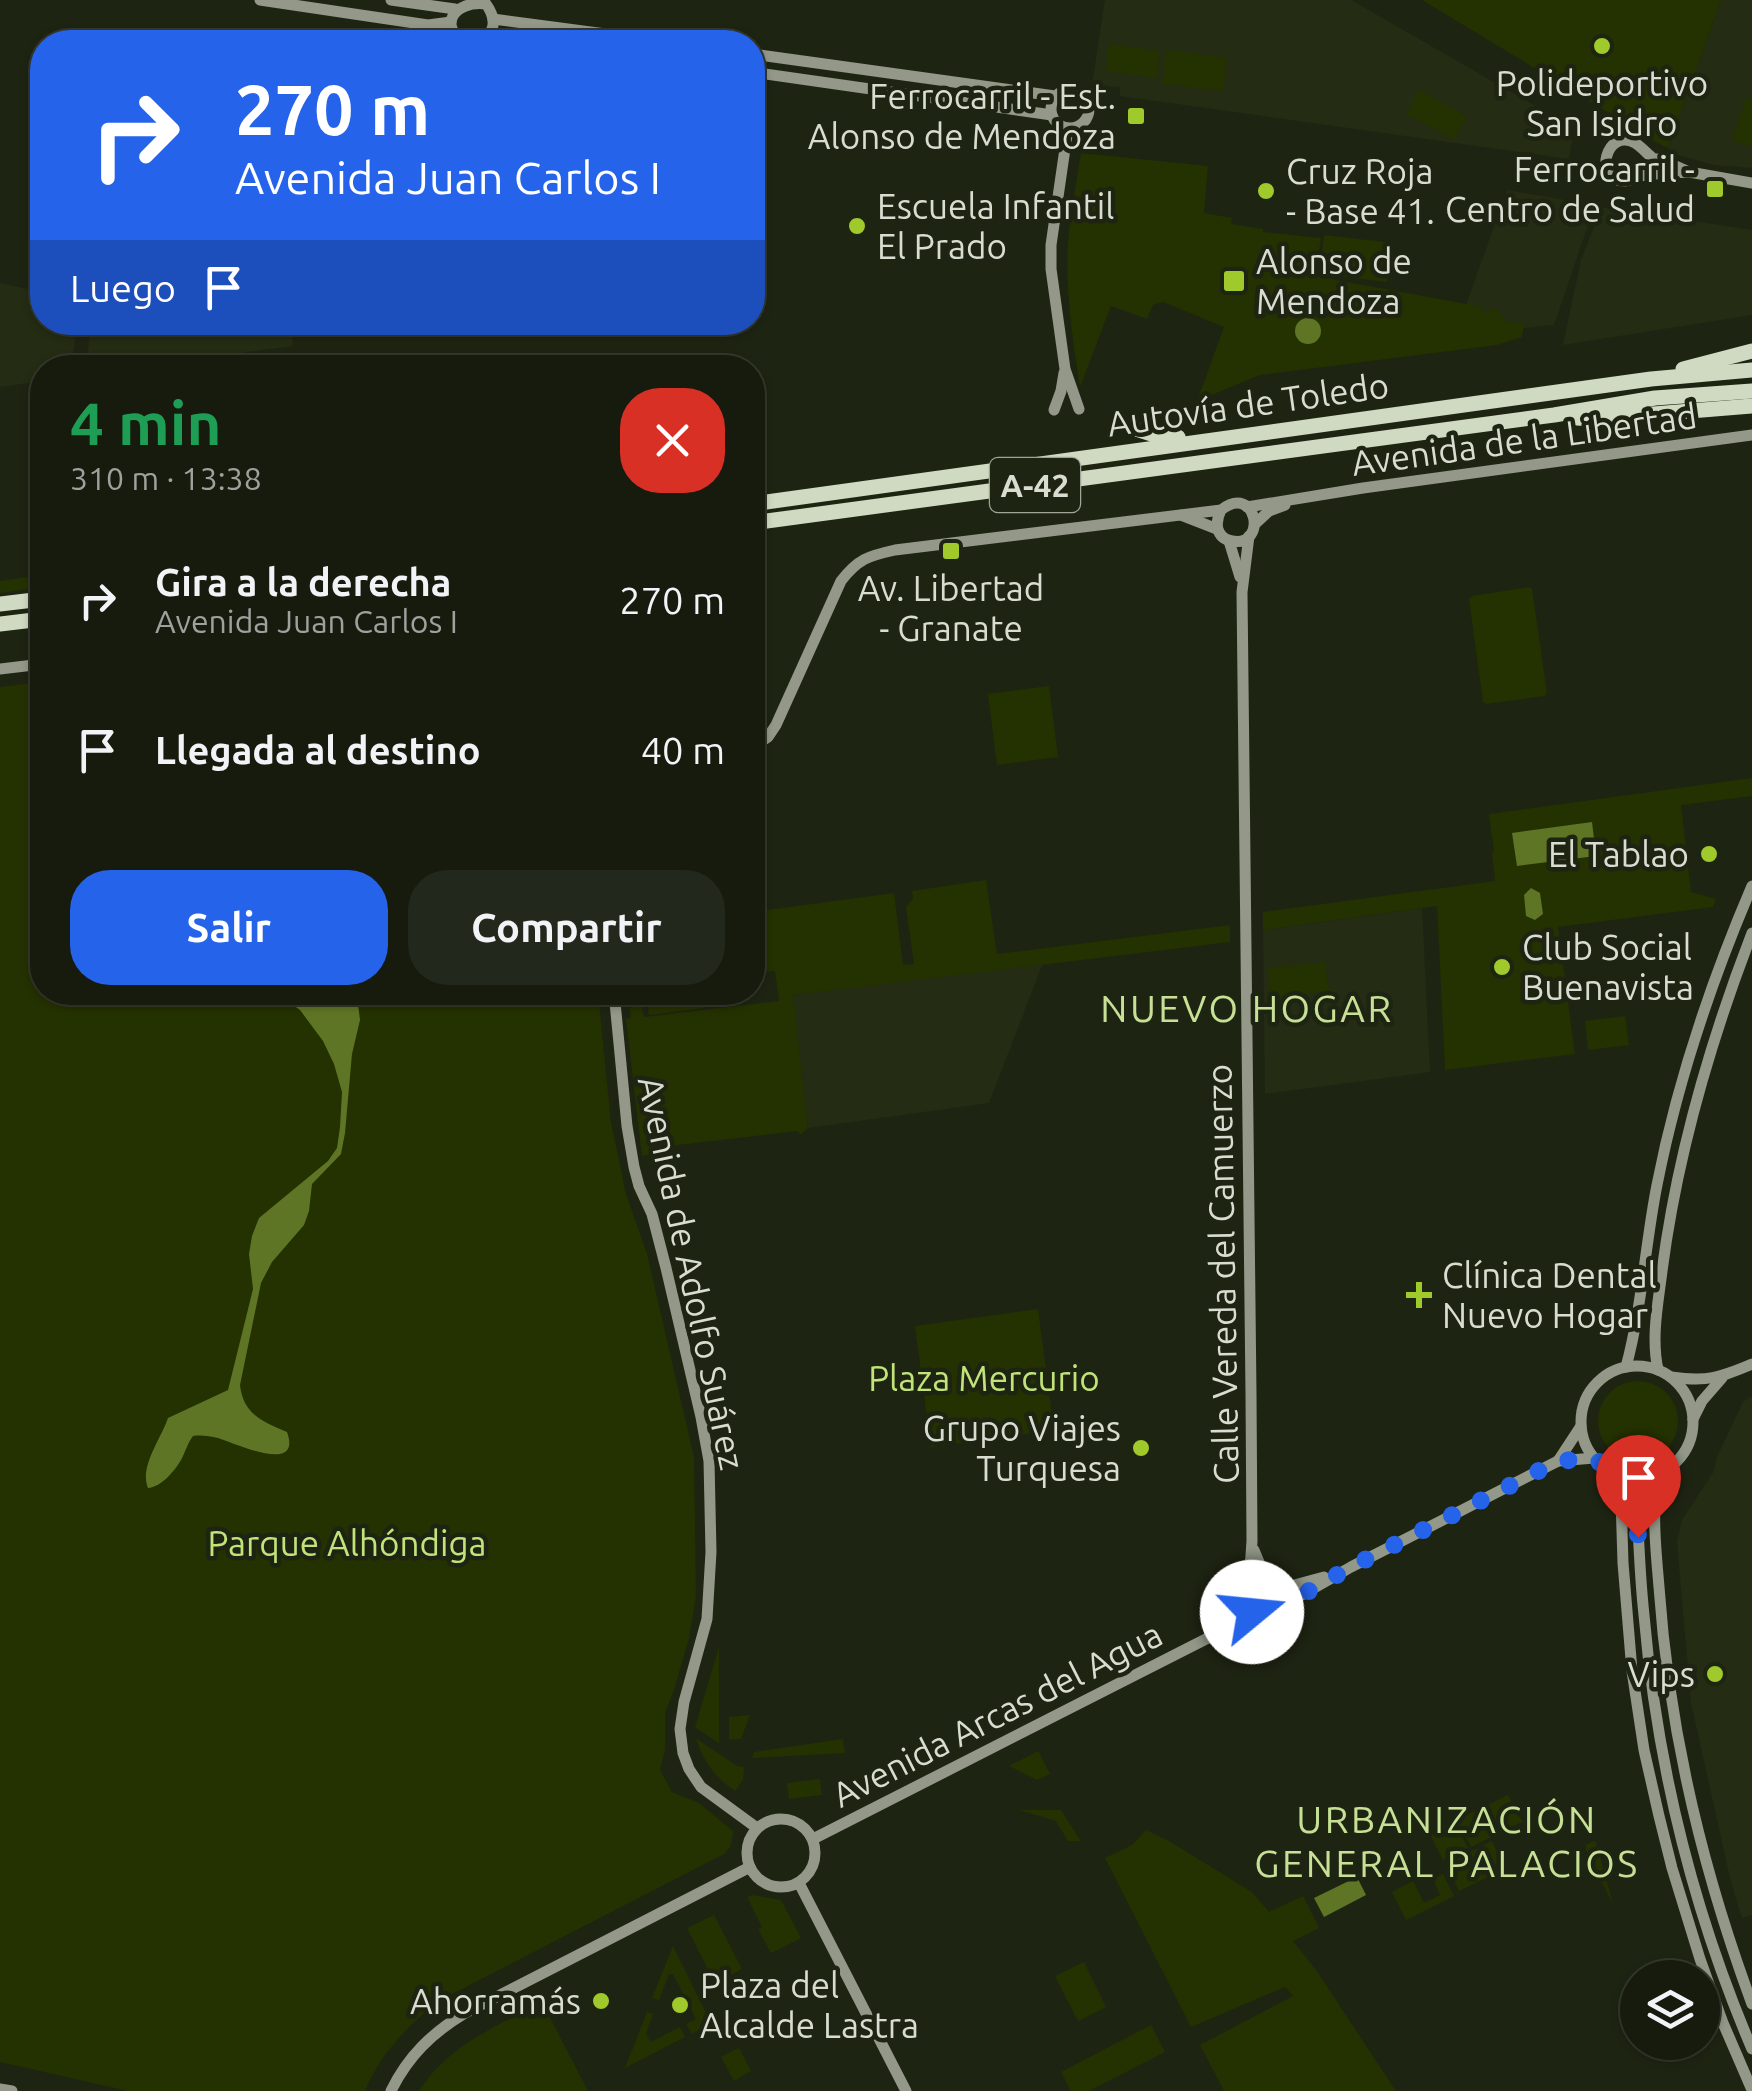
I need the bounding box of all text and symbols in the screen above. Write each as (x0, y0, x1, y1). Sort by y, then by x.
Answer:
marker: Polideportivo San Isidro (1591, 35, 1613, 57)
place label: Polideportivo San Isidro (1496, 63, 1708, 143)
icon: right (70, 70, 200, 200)
text: 270 m (235, 70, 430, 148)
place label: Ferrocarril - Est. Alonso de Mendoza (808, 76, 1116, 156)
marker: Ferrocarril - Est. Alonso de Mendoza (1125, 105, 1147, 127)
place label: Ferrocarril - Centro de Salud (1445, 149, 1695, 229)
place label: Cruz Roja - Base 41. (1286, 151, 1435, 231)
text: Avenida Juan Carlos I (235, 152, 661, 203)
marker: Ferrocarril - Centro de Salud (1704, 178, 1726, 200)
marker: Cruz Roja - Base 41. (1255, 180, 1277, 202)
place label: Escuela Infantil El Prado (877, 186, 1114, 266)
marker: Escuela Infantil El Prado (846, 215, 868, 237)
place label: Alonso de Mendoza (1256, 241, 1412, 321)
icon: arrive (196, 260, 251, 315)
text: Luego (70, 267, 176, 309)
marker: Alonso de Mendoza (1221, 268, 1247, 294)
street label: Autovía de Toledo (1105, 364, 1391, 444)
button: close (620, 388, 725, 493)
text: 4 min (70, 389, 222, 456)
street label: Avenida de la Libertad (1349, 395, 1699, 483)
road number: A-42 (990, 458, 1080, 512)
text: 310 m · 13:38 (70, 460, 262, 496)
marker: Av. Libertad - Granate (940, 540, 962, 562)
text: Gira a la derecha (155, 561, 451, 603)
place label: Av. Libertad - Granate (858, 568, 1044, 648)
icon: right (70, 573, 125, 628)
text: 270 m (619, 579, 725, 621)
text: Avenida Juan Carlos I (155, 603, 458, 639)
icon: arrive (70, 723, 125, 778)
text: Llegada al destino (155, 729, 481, 771)
text: 40 m (641, 729, 725, 771)
place label: El Tablao (1548, 834, 1689, 874)
marker: El Tablao (1698, 843, 1720, 865)
button: Salir (70, 870, 388, 985)
button: Compartir (408, 870, 725, 985)
place label: Club Social Buenavista (1522, 927, 1694, 1007)
marker: Club Social Buenavista (1491, 956, 1513, 978)
district label: NUEVO HOGAR (1100, 987, 1394, 1029)
street label: Calle Vereda del Camuerzo (1198, 1064, 1246, 1484)
street label: Avenida de Adolfo Suárez (631, 1073, 753, 1473)
place label: Clínica Dental Nuevo Hogar (1442, 1255, 1657, 1335)
marker: Clínica Dental Nuevo Hogar (1406, 1282, 1432, 1308)
park label: Plaza Mercurio (868, 1358, 1100, 1398)
place label: Grupo Viajes Turquesa (923, 1408, 1121, 1488)
pin (1596, 1435, 1681, 1538)
marker: Grupo Viajes Turquesa (1130, 1437, 1152, 1459)
icon: arrive (1611, 1450, 1666, 1505)
park label: Parque Alhóndiga (207, 1523, 487, 1563)
position arrow (1200, 1560, 1304, 1664)
street label: Avenida Arcas del Agua (825, 1613, 1169, 1815)
place label: Vips (1627, 1654, 1695, 1694)
marker: Vips (1704, 1663, 1726, 1685)
district label: URBANIZACIÓN GENERAL PALACIOS (1254, 1798, 1640, 1884)
map controls (1620, 1960, 1720, 2060)
button: layers (1620, 1960, 1720, 2060)
place label: Plaza del Alcalde Lastra (700, 1965, 919, 2045)
place label: Ahorramás (410, 1981, 581, 2021)
marker: Ahorramás (590, 1990, 612, 2012)
marker: Plaza del Alcalde Lastra (669, 1994, 691, 2016)

